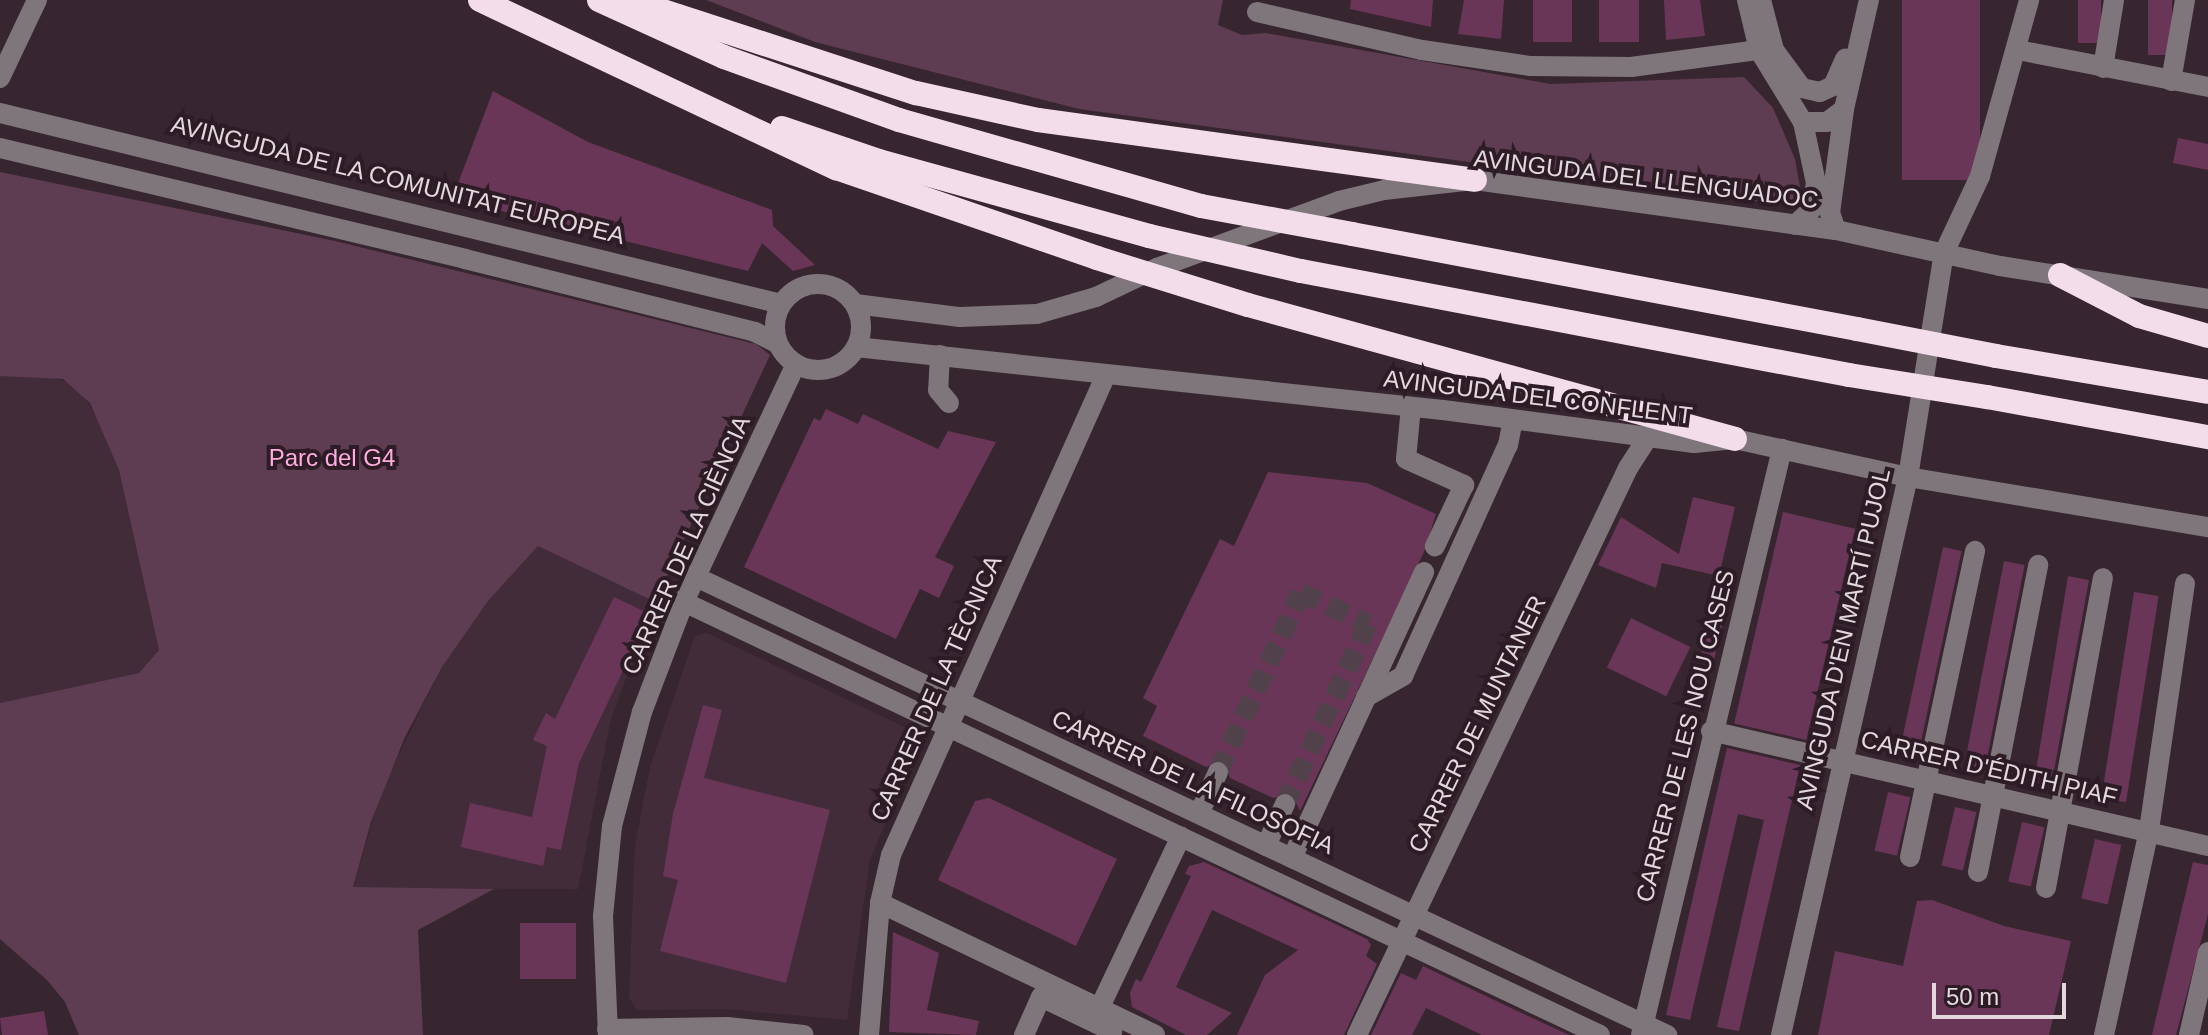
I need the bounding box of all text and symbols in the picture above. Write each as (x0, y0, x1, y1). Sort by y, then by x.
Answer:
street label: AVINGUDA DE LA COMUNITAT EUROPEA (167, 109, 629, 251)
street label: AVINGUDA DEL LLENGUADOC (1471, 143, 1821, 215)
street label: AVINGUDA DEL CONFLENT (1381, 364, 1695, 430)
street label: CARRER DE LA CIÈNCIA (616, 411, 756, 679)
park label: Parc del G4 (269, 444, 395, 472)
street label: AVINGUDA D'EN MARTÍ PUJOL (1790, 465, 1896, 813)
street label: CARRER DE LA TÈCNICA (864, 550, 1008, 826)
street label: CARRER DE LES NOU CASES (1630, 567, 1740, 905)
street label: CARRER DE MUNTANER (1402, 591, 1552, 857)
street label: CARRER DE LA FILOSOFIA (1047, 704, 1339, 860)
street label: CARRER D'ÉDITH PIAF (1858, 725, 2120, 811)
scale bar (1936, 967, 2070, 1017)
text: 50 m (1946, 983, 1999, 1010)

